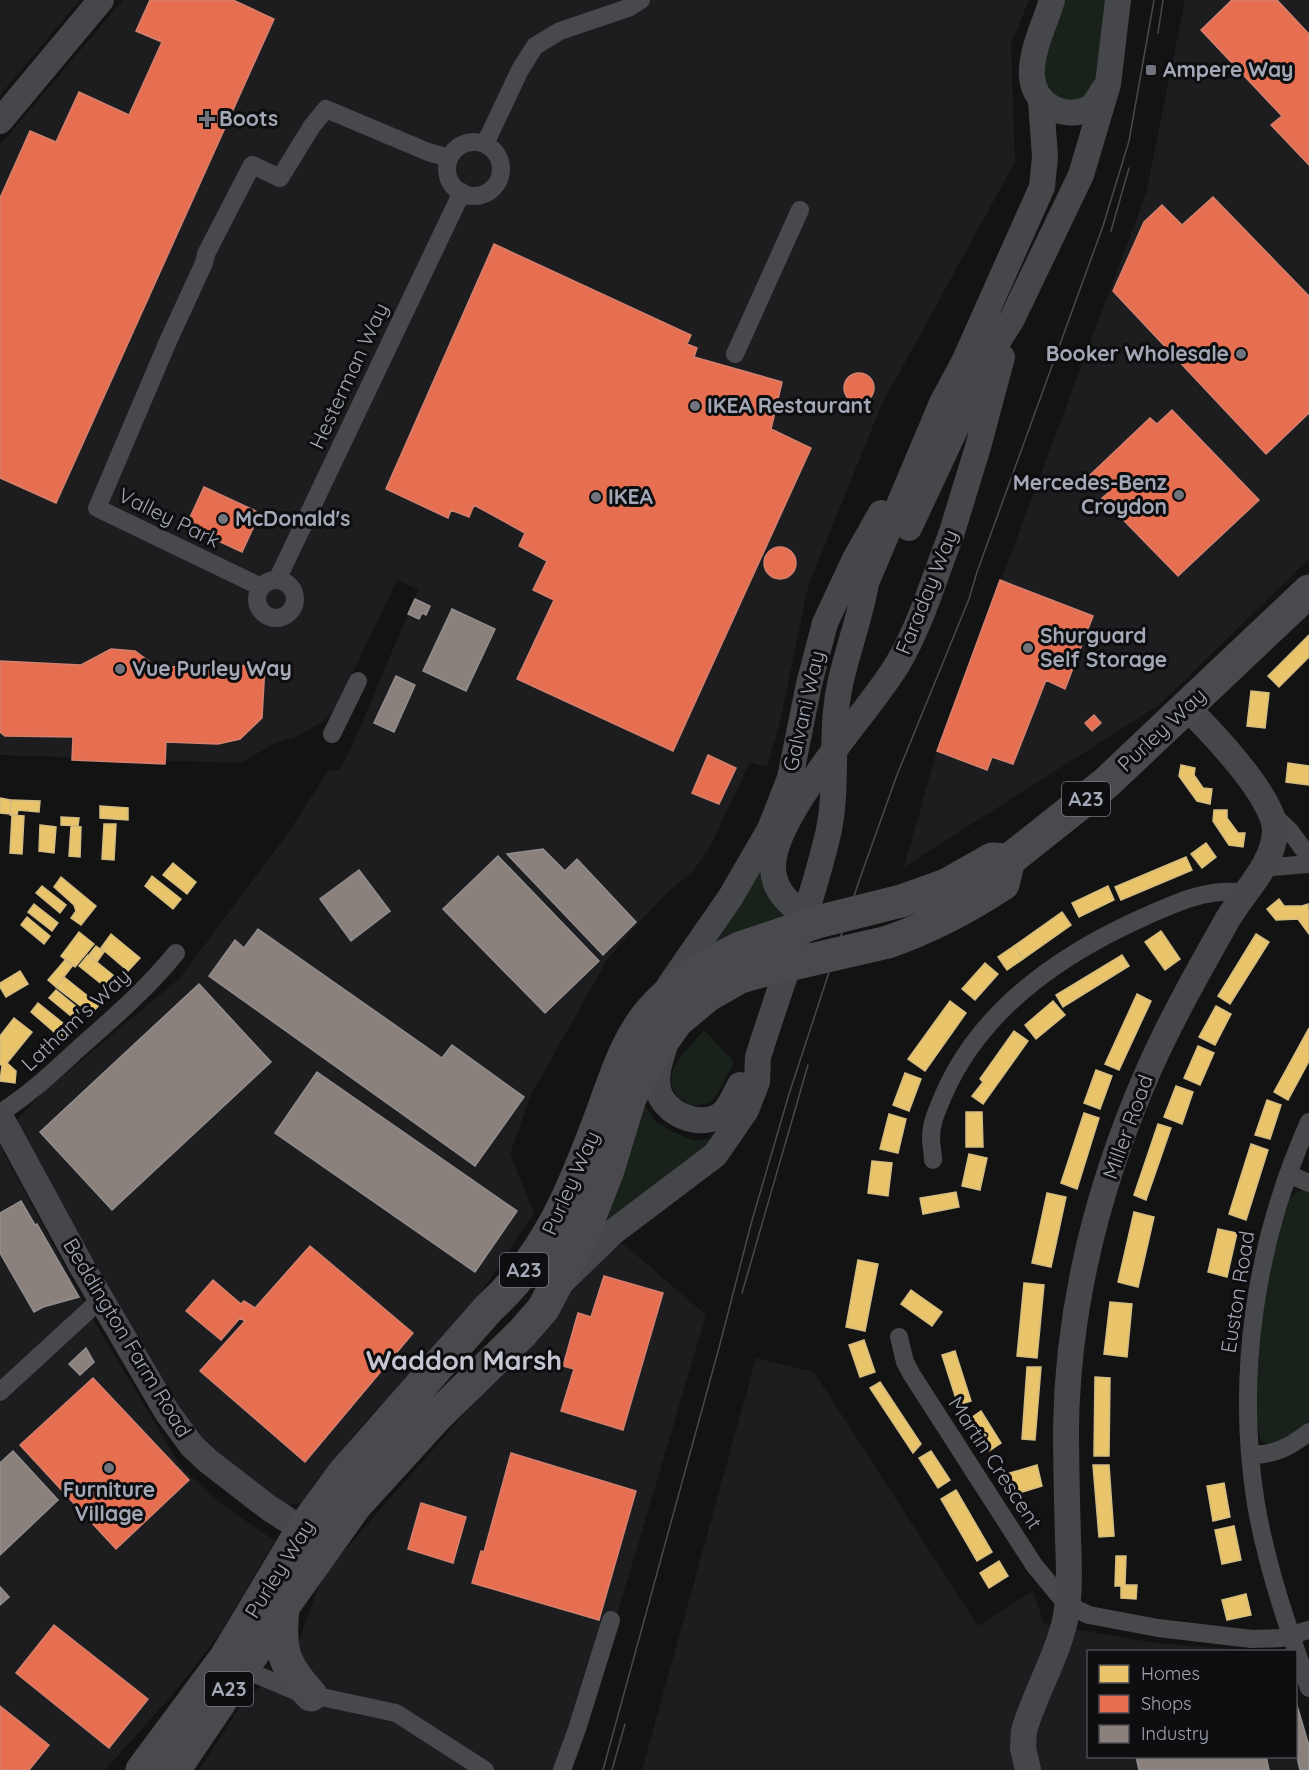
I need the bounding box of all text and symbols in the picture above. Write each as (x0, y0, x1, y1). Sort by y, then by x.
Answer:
place label: Ampere Way (1163, 56, 1293, 82)
marker: Ampere Way (1144, 63, 1158, 77)
place label: Boots (219, 105, 278, 131)
marker: Boots (200, 112, 214, 126)
street label: Hesterman Way (303, 298, 393, 453)
place label: Booker Wholesale (1046, 340, 1229, 366)
marker: Booker Wholesale (1234, 347, 1248, 361)
place label: IKEA Restaurant (707, 392, 872, 418)
marker: IKEA Restaurant (688, 399, 702, 413)
place label: Mercedes-Benz Croydon (1013, 469, 1167, 519)
street label: Valley Park (114, 481, 224, 553)
place label: IKEA (608, 483, 654, 509)
marker: Mercedes-Benz Croydon (1172, 488, 1186, 502)
marker: IKEA (589, 490, 603, 504)
place label: McDonald's (235, 505, 350, 531)
marker: McDonald's (216, 512, 230, 526)
street label: Faraday Way (889, 525, 963, 658)
place label: Shurguard Self Storage (1040, 622, 1167, 672)
marker: Shurguard Self Storage (1021, 641, 1035, 655)
street label: Galvani Way (777, 648, 830, 774)
place label: Vue Purley Way (132, 655, 292, 681)
marker: Vue Purley Way (113, 662, 127, 676)
street label: Purley Way (1112, 682, 1211, 777)
road number: A23 (1062, 782, 1110, 816)
street label: Latham's Way (16, 962, 135, 1076)
street label: Miller Road (1096, 1071, 1158, 1182)
street label: Purley Way (536, 1126, 605, 1239)
street label: Euston Road (1215, 1229, 1259, 1355)
street label: Beddington Farm Road (58, 1233, 198, 1442)
road number: A23 (500, 1253, 548, 1287)
district label: Waddon Marsh (366, 1343, 562, 1377)
street label: Martin Crescent (943, 1391, 1048, 1534)
marker: Furniture Village (102, 1461, 116, 1475)
place label: Furniture Village (63, 1476, 155, 1526)
street label: Purley Way (239, 1514, 320, 1623)
legend (1087, 1650, 1297, 1758)
text: Homes (1141, 1662, 1200, 1685)
road number: A23 (205, 1672, 253, 1706)
text: Shops (1141, 1692, 1192, 1715)
text: Industry (1141, 1722, 1209, 1745)

